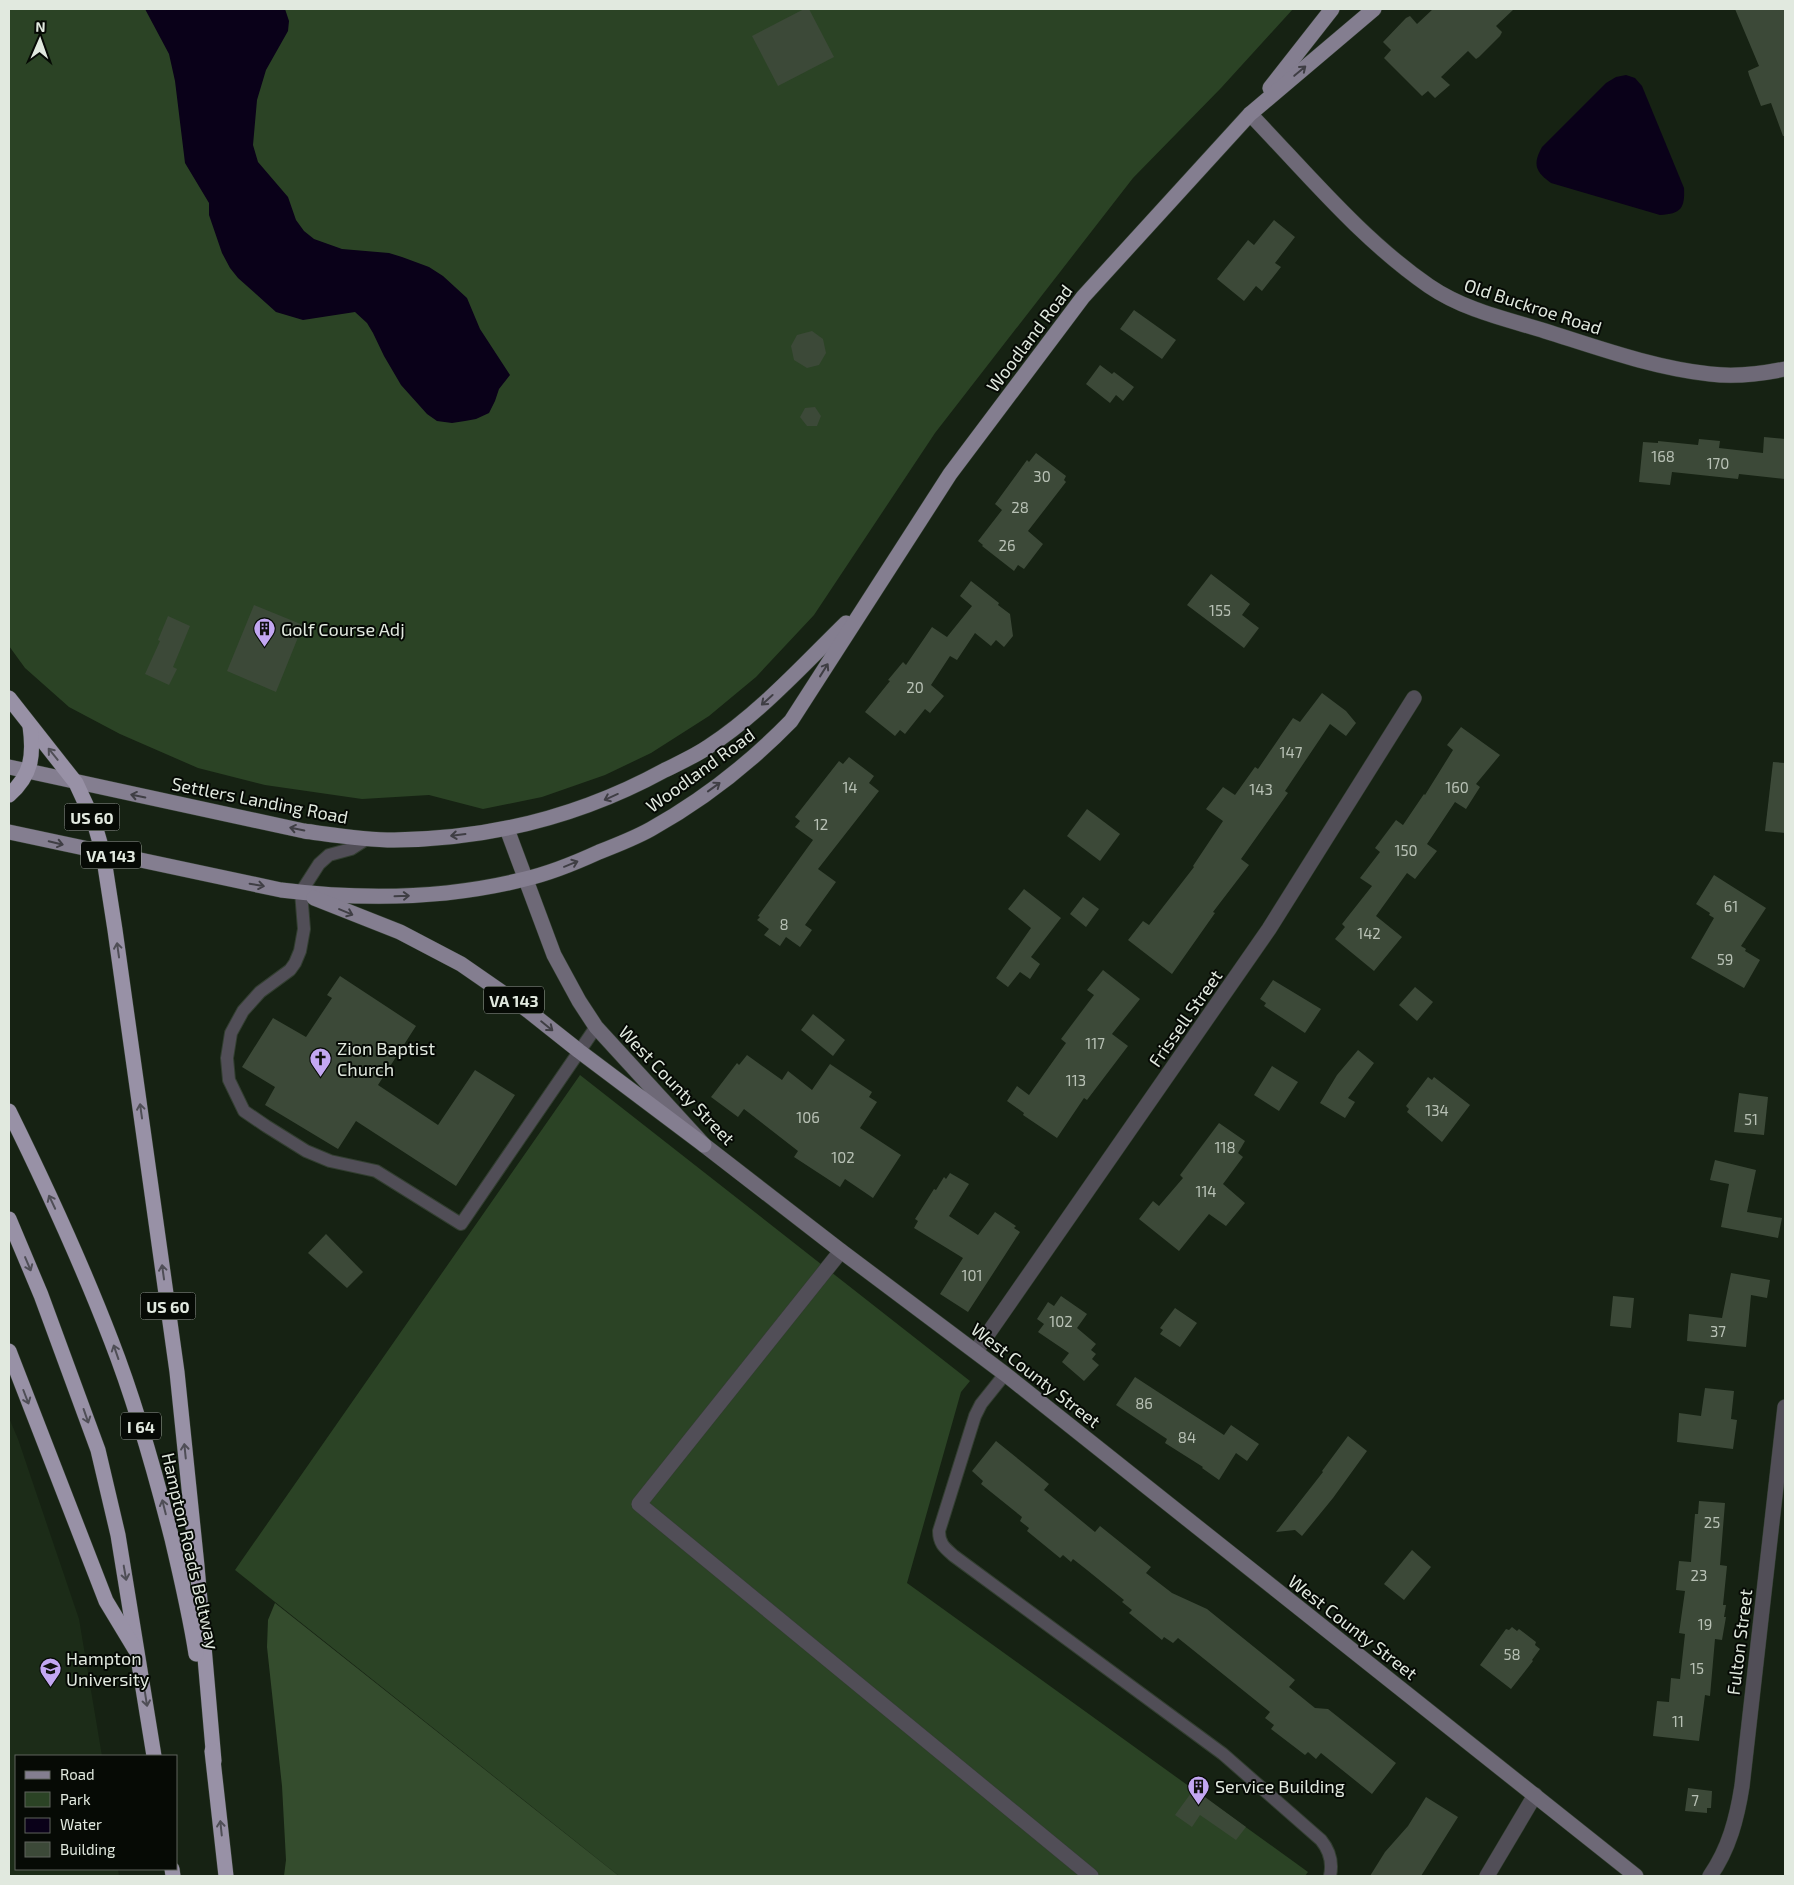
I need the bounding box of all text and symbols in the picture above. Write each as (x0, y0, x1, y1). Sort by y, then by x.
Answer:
north arrow (15, 15, 65, 65)
text: N (35, 18, 46, 35)
one-way arrow (1294, 65, 1307, 77)
street label: Old Buckroe Road (1461, 273, 1605, 339)
street label: Woodland Road (981, 280, 1077, 396)
house number: 168 (1651, 447, 1675, 465)
house number: 170 (1707, 454, 1729, 472)
house number: 30 (1033, 467, 1051, 485)
house number: 28 (1011, 498, 1029, 516)
house number: 26 (998, 536, 1016, 554)
house number: 155 (1209, 601, 1231, 619)
building icon: Golf Course Adj (253, 617, 277, 648)
place label: Golf Course Adj (281, 618, 405, 640)
one-way arrow (819, 663, 829, 677)
house number: 20 (906, 678, 924, 696)
one-way arrow (760, 694, 773, 706)
street label: Woodland Road (641, 723, 759, 817)
house number: 147 (1280, 743, 1303, 761)
one-way arrow (47, 748, 58, 761)
street label: Settlers Landing Road (170, 772, 350, 828)
house number: 14 (842, 778, 858, 796)
house number: 160 (1445, 778, 1469, 796)
house number: 143 (1249, 780, 1273, 798)
one-way arrow (707, 782, 721, 792)
one-way arrow (130, 791, 146, 800)
one-way arrow (604, 792, 619, 802)
road number: US 60 (64, 804, 120, 830)
house number: 12 (814, 815, 828, 833)
one-way arrow (289, 824, 305, 834)
one-way arrow (451, 830, 467, 840)
one-way arrow (48, 839, 64, 848)
house number: 150 (1394, 841, 1418, 859)
road number: VA 143 (81, 842, 141, 868)
one-way arrow (563, 859, 579, 868)
one-way arrow (248, 881, 264, 891)
one-way arrow (394, 891, 410, 900)
house number: 61 (1724, 897, 1738, 915)
one-way arrow (338, 907, 353, 917)
house number: 8 (779, 915, 789, 933)
house number: 142 (1357, 924, 1381, 942)
one-way arrow (113, 943, 123, 959)
house number: 59 (1717, 950, 1733, 968)
street label: Frissell Street (1143, 965, 1227, 1071)
road number: VA 143 (484, 986, 544, 1014)
one-way arrow (540, 1020, 553, 1031)
street label: West County Street (614, 1021, 740, 1149)
house number: 117 (1085, 1034, 1105, 1052)
place label: Zion Baptist Church (337, 1037, 435, 1080)
church icon: Zion Baptist Church (309, 1046, 333, 1077)
house number: 113 (1066, 1071, 1086, 1089)
house number: 134 (1425, 1101, 1449, 1119)
one-way arrow (135, 1104, 145, 1120)
house number: 106 (796, 1108, 820, 1126)
house number: 51 (1744, 1110, 1758, 1128)
house number: 118 (1214, 1138, 1236, 1156)
house number: 102 (831, 1148, 855, 1166)
house number: 114 (1195, 1182, 1217, 1200)
one-way arrow (47, 1195, 56, 1210)
one-way arrow (24, 1256, 34, 1271)
one-way arrow (158, 1264, 168, 1280)
house number: 101 (962, 1266, 983, 1284)
road number: US 60 (140, 1292, 196, 1320)
house number: 102 (1049, 1312, 1073, 1330)
street label: West County Street (967, 1318, 1105, 1432)
house number: 37 (1710, 1322, 1726, 1340)
one-way arrow (110, 1344, 120, 1360)
one-way arrow (22, 1389, 32, 1404)
house number: 86 (1135, 1394, 1153, 1412)
one-way arrow (82, 1408, 91, 1423)
road number: I 64 (121, 1412, 161, 1440)
house number: 84 (1178, 1428, 1196, 1446)
one-way arrow (181, 1443, 190, 1459)
street label: Hampton Roads Beltway (158, 1450, 224, 1652)
one-way arrow (159, 1499, 168, 1515)
house number: 25 (1704, 1513, 1720, 1531)
one-way arrow (120, 1565, 130, 1581)
house number: 23 (1691, 1566, 1707, 1584)
street label: West County Street (1284, 1570, 1422, 1684)
street label: Fulton Street (1722, 1588, 1756, 1696)
house number: 19 (1698, 1615, 1712, 1633)
house number: 58 (1503, 1645, 1521, 1663)
place label: Hampton University (66, 1647, 150, 1690)
school or university icon: Hampton University (38, 1656, 62, 1687)
house number: 15 (1690, 1659, 1704, 1677)
one-way arrow (141, 1691, 151, 1707)
house number: 11 (1672, 1712, 1684, 1730)
legend (15, 1755, 178, 1870)
text: Road (60, 1765, 95, 1783)
building icon: Service Building (1187, 1774, 1211, 1805)
place label: Service Building (1215, 1775, 1345, 1797)
text: Park (60, 1790, 91, 1808)
house number: 7 (1691, 1791, 1699, 1809)
text: Water (60, 1815, 102, 1833)
one-way arrow (216, 1820, 226, 1836)
text: Building (60, 1840, 116, 1858)

